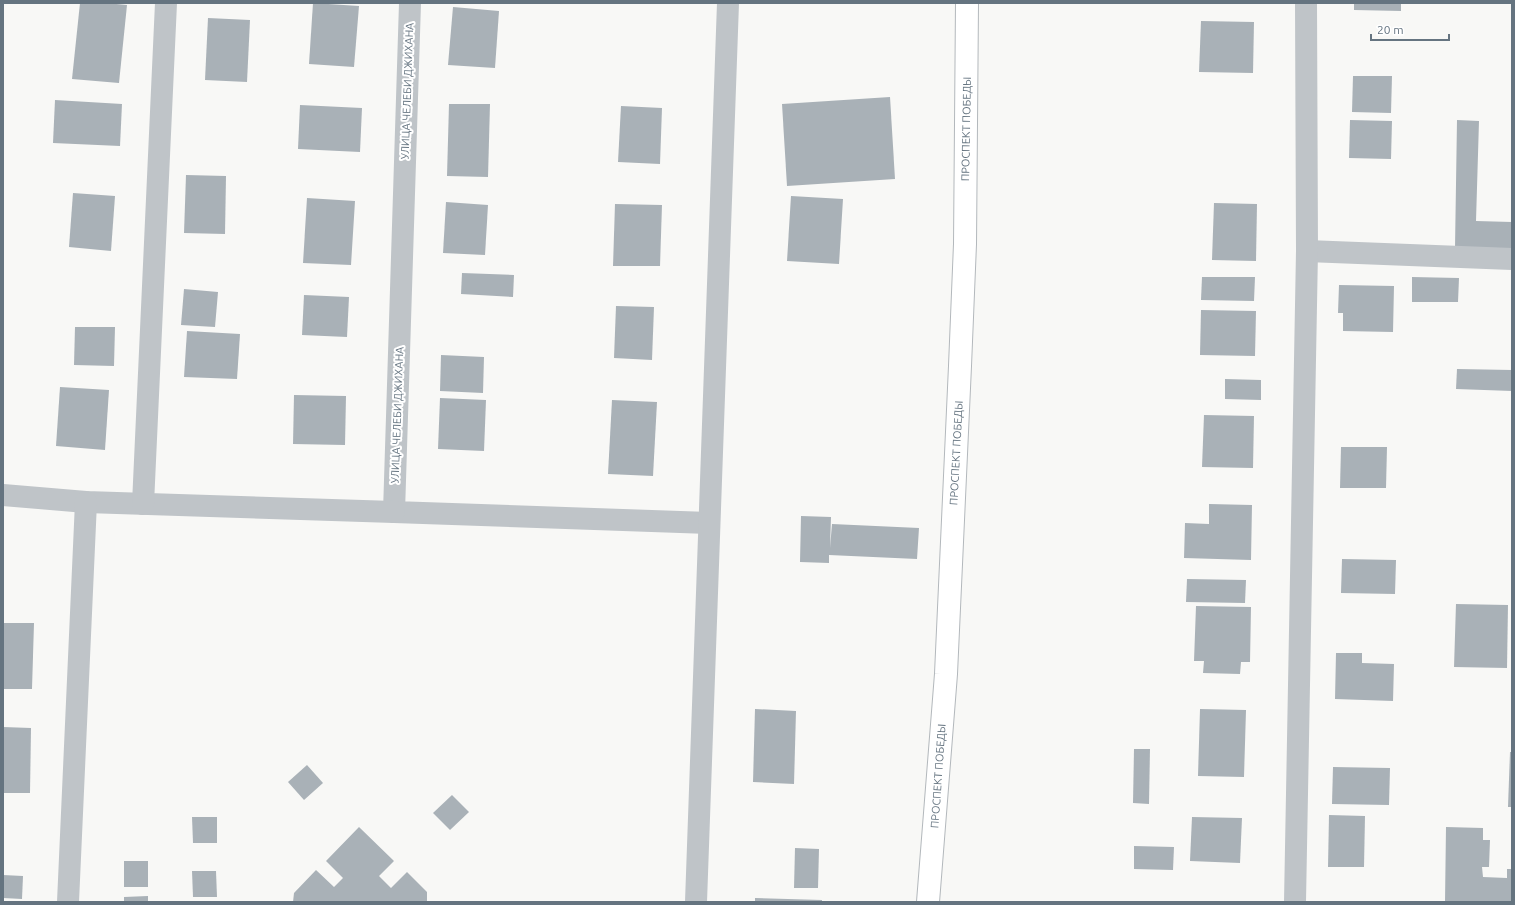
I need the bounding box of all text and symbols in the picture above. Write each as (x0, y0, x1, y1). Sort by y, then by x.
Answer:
scale bar (1371, 16, 1449, 42)
street label: УЛИЦА ЧЕЛЕБИ ДЖИХАНА (399, 22, 415, 160)
text: 20 m (1377, 23, 1404, 36)
street label: ПРОСПЕКТ ПОБЕДЫ (959, 77, 973, 181)
street label: УЛИЦА ЧЕЛЕБИ ДЖИХАНА (389, 346, 405, 484)
street label: ПРОСПЕКТ ПОБЕДЫ (947, 400, 965, 506)
street label: ПРОСПЕКТ ПОБЕДЫ (928, 723, 948, 829)

